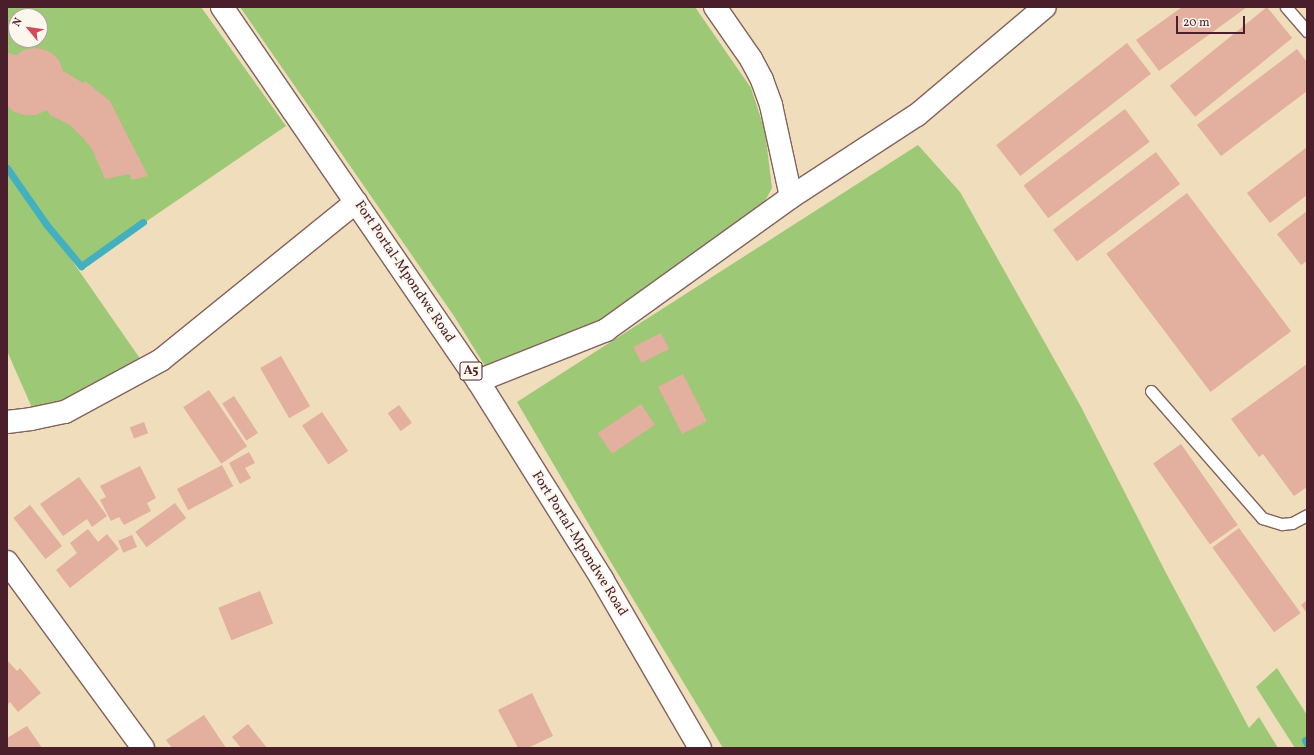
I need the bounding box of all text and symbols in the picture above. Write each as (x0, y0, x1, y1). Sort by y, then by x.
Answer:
north arrow (8, 8, 48, 48)
scale bar (1178, 8, 1247, 34)
text: N (9, 15, 26, 30)
text: 20 m (1183, 15, 1210, 31)
street label: Fort Portal-Mpondwe Road (350, 198, 458, 346)
road number: A5 (459, 360, 483, 382)
street label: Fort Portal-Mpondwe Road (527, 469, 631, 619)

